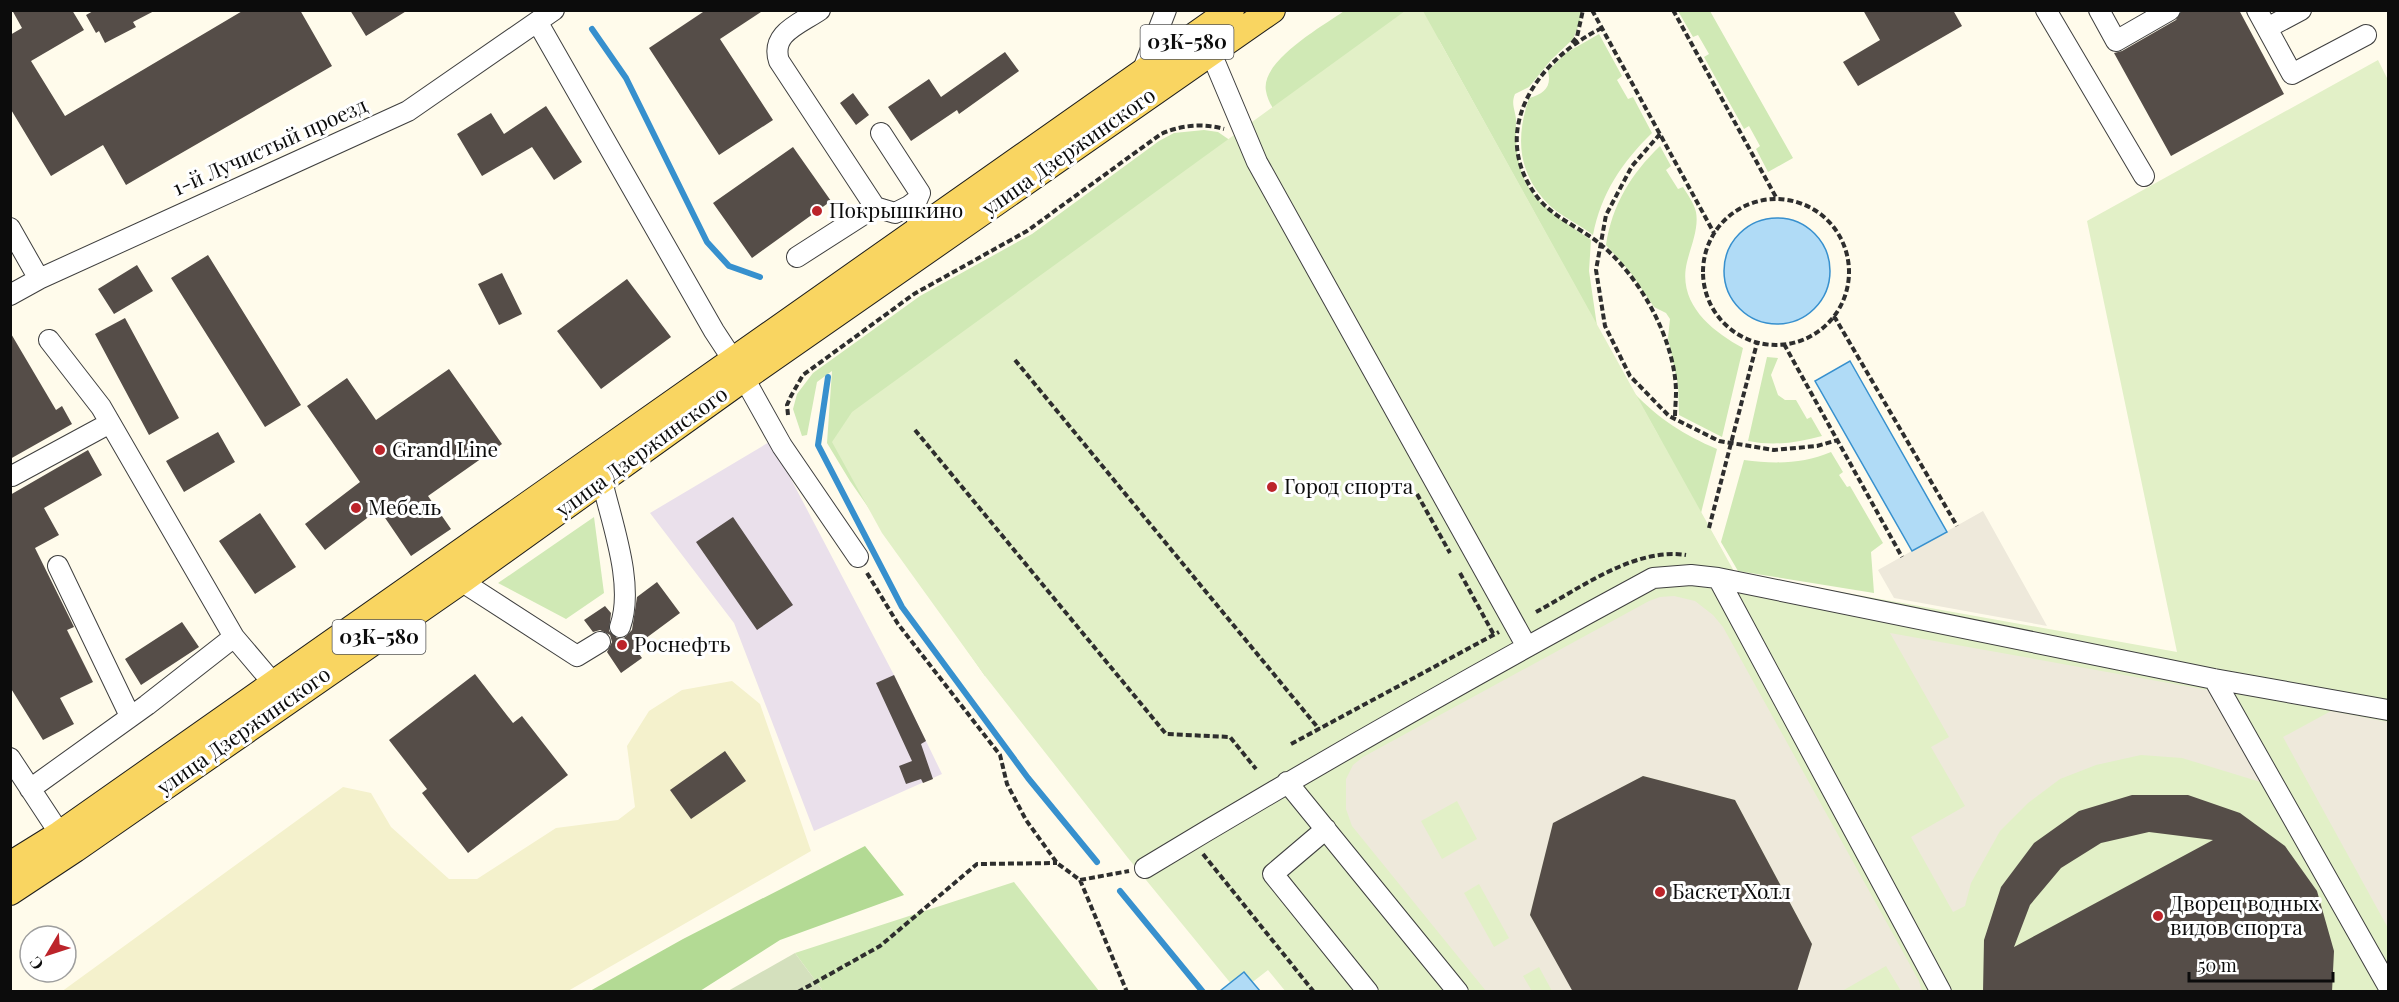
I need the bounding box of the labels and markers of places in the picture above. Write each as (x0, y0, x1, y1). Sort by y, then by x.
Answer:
place label: Покрышкино (829, 195, 963, 223)
marker: Покрышкино (810, 204, 824, 218)
place label: Grand Line (392, 434, 498, 462)
marker: Grand Line (373, 443, 387, 457)
place label: Город спорта (1284, 471, 1414, 499)
marker: Город спорта (1265, 480, 1279, 494)
place label: Мебель (368, 492, 441, 520)
marker: Мебель (349, 501, 363, 515)
place label: Роснефть (634, 629, 731, 657)
marker: Роснефть (615, 638, 629, 652)
place label: Баскет Холл (1672, 876, 1791, 904)
marker: Баскет Холл (1653, 885, 1667, 899)
place label: Дворец водных видов спорта (2170, 888, 2320, 940)
marker: Дворец водных видов спорта (2151, 909, 2165, 923)

